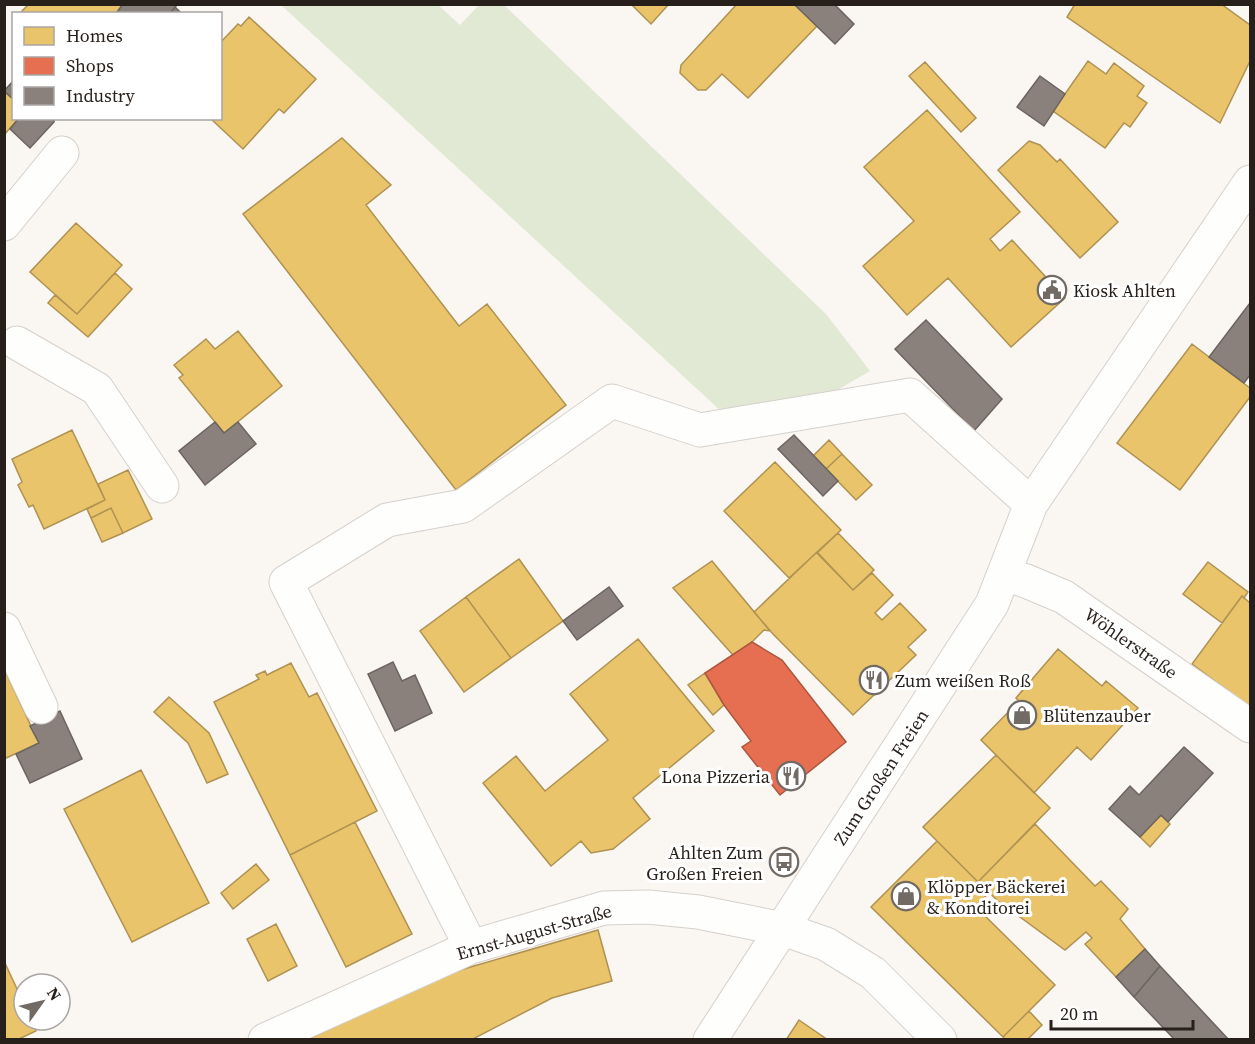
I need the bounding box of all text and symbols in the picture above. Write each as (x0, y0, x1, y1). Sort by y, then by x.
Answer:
legend (12, 12, 222, 120)
text: Homes (66, 23, 123, 48)
text: Shops (66, 53, 114, 78)
text: Industry (66, 83, 136, 108)
public building icon: Kiosk Ahlten (1036, 274, 1068, 306)
place label: Kiosk Ahlten (1073, 278, 1176, 303)
street label: Wöhlerstraße (1079, 602, 1183, 684)
restaurant icon: Zum weißen Roß (858, 664, 890, 696)
place label: Zum weißen Roß (895, 668, 1031, 693)
shop icon: Blütenzauber (1006, 699, 1038, 731)
place label: Blütenzauber (1043, 703, 1151, 728)
street label: Zum Großen Freien (828, 704, 934, 850)
restaurant icon: Lona Pizzeria (775, 760, 807, 792)
place label: Lona Pizzeria (661, 764, 771, 789)
place label: Ahlten Zum Großen Freien (646, 840, 763, 886)
bus stop icon: Ahlten Zum Großen Freien (768, 846, 800, 878)
place label: Klöpper Bäckerei & Konditorei (927, 874, 1066, 920)
shop icon: Klöpper Bäckerei & Konditorei (890, 880, 922, 912)
street label: Ernst-August-Straße (453, 898, 615, 966)
north arrow (12, 972, 72, 1032)
text: N (42, 983, 67, 1005)
scale bar (1051, 993, 1194, 1031)
text: 20 m (1060, 1001, 1098, 1026)

